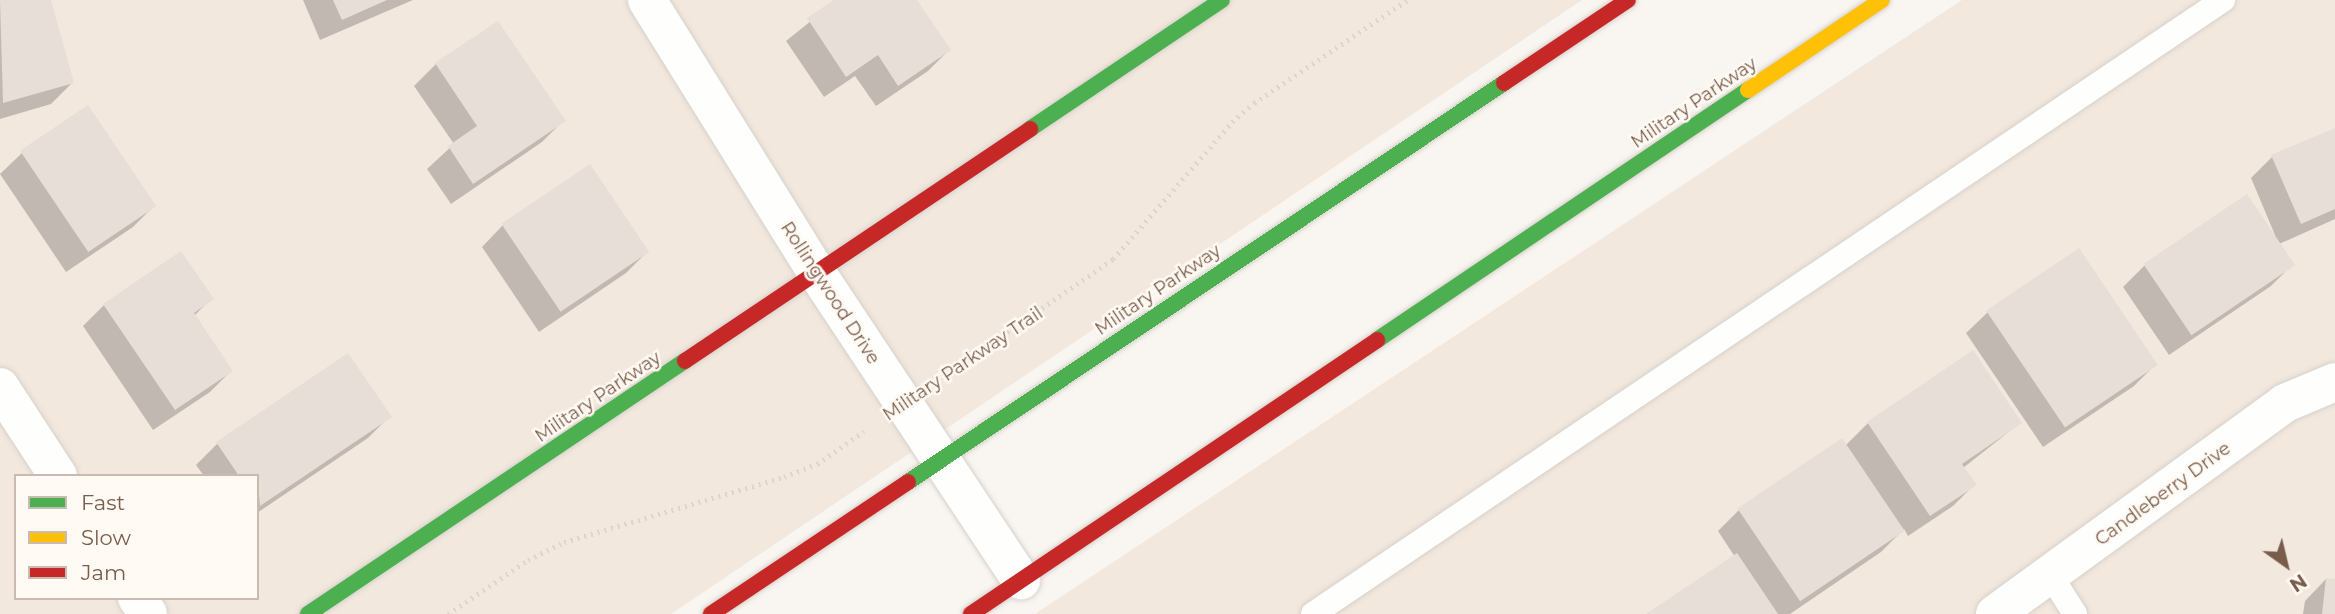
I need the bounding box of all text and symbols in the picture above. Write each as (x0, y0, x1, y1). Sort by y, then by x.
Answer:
street label: Military Parkway (1627, 53, 1761, 153)
street label: Rollingwood Drive (776, 218, 884, 368)
street label: Military Parkway (1091, 240, 1225, 340)
street label: Military Parkway Trail (879, 302, 1047, 426)
street label: Military Parkway (531, 347, 665, 447)
street label: Candleberry Drive (2091, 438, 2235, 550)
legend (14, 474, 259, 600)
text: Fast (81, 490, 125, 515)
text: Slow (81, 525, 131, 550)
north arrow (2251, 530, 2321, 600)
text: Jam (81, 560, 126, 585)
text: N (2285, 569, 2311, 597)

